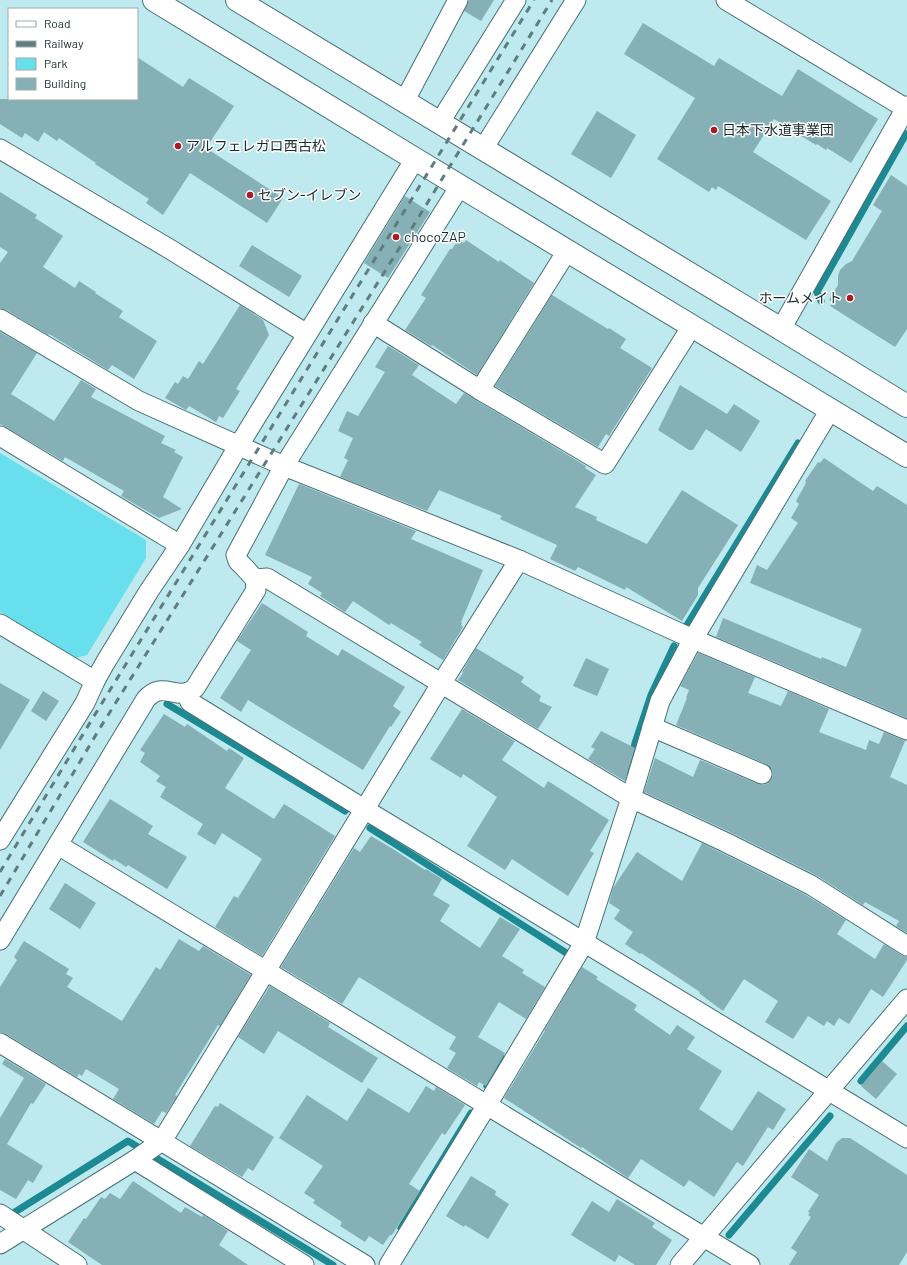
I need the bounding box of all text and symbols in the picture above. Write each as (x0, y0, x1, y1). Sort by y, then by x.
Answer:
legend (8, 8, 138, 100)
text: Road (44, 16, 71, 30)
text: Railway (44, 36, 84, 50)
text: Park (44, 56, 68, 70)
text: Building (44, 76, 86, 90)
place label: 日本下水道事業団 (722, 121, 834, 138)
marker: 日本下水道事業団 (709, 125, 719, 135)
place label: アルフェレガロ西古松 (186, 137, 326, 154)
marker: アルフェレガロ西古松 (173, 141, 183, 151)
place label: セブン-イレブン (258, 186, 362, 203)
marker: セブン-イレブン (245, 190, 255, 200)
place label: chocoZAP (404, 228, 466, 245)
marker: chocoZAP (391, 232, 401, 242)
place label: ホームメイト (758, 289, 842, 306)
marker: ホームメイト (845, 293, 855, 303)

